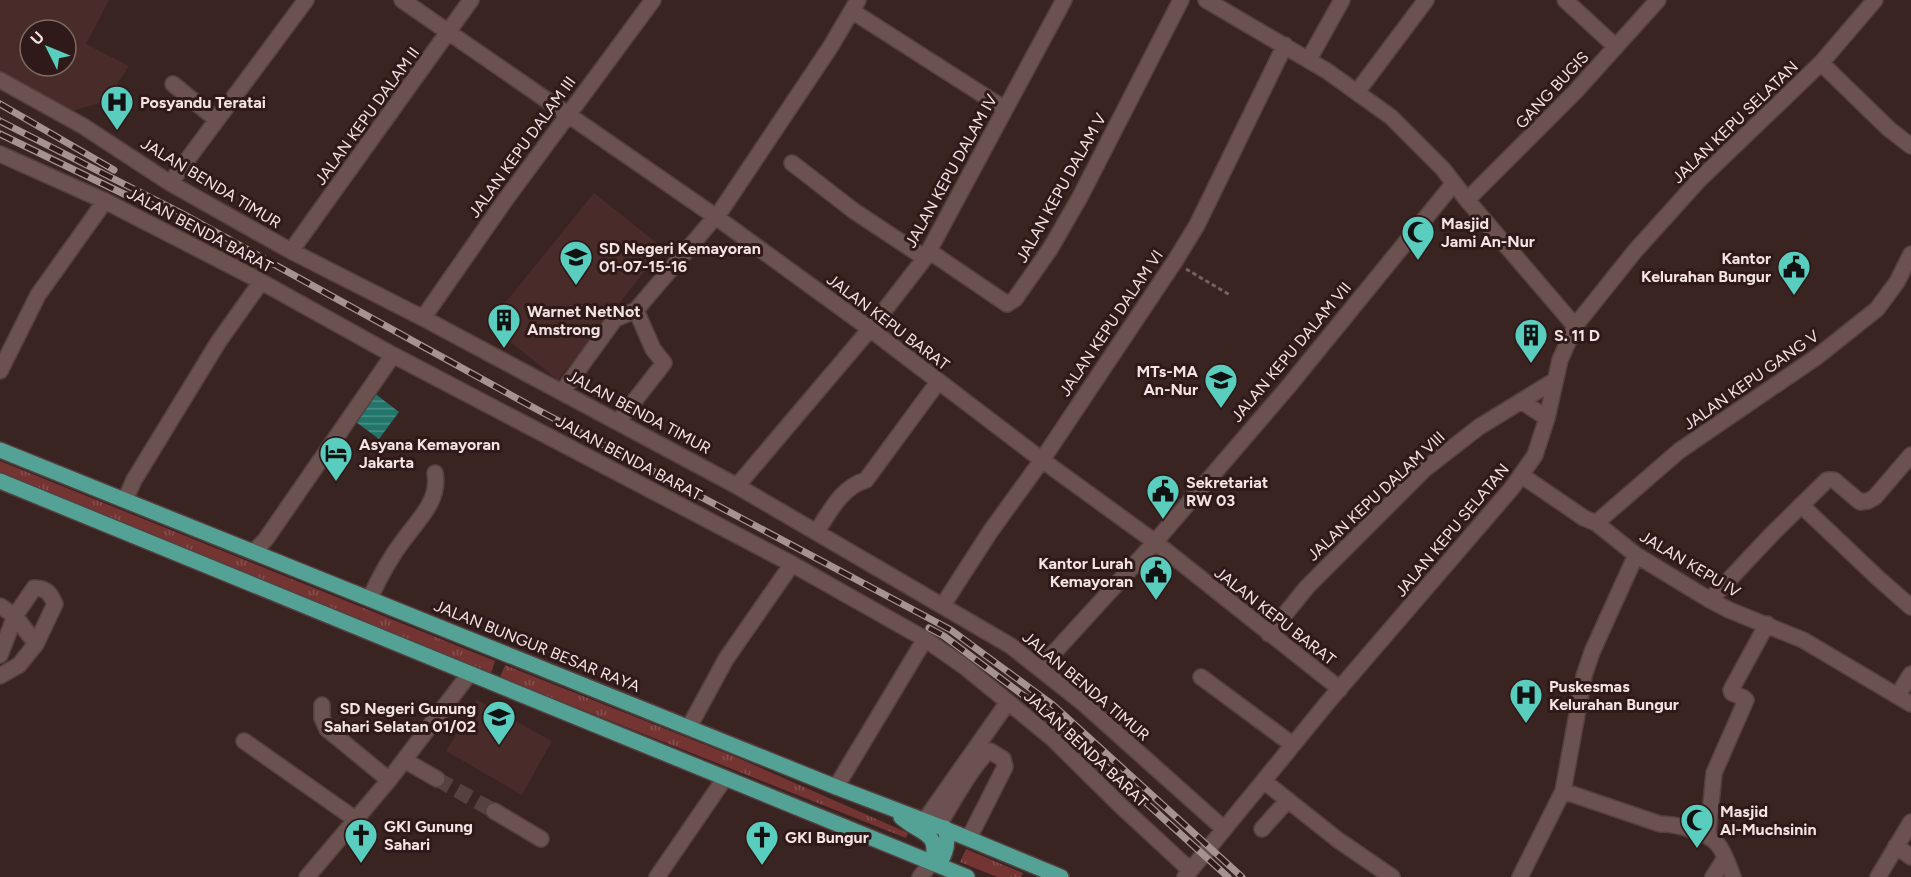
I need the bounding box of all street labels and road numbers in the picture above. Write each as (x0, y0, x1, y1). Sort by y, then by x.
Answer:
street label: JALAN KEPU DALAM II (311, 43, 423, 189)
street label: GANG BUGIS (1511, 47, 1593, 133)
street label: JALAN KEPU SELATAN (1668, 57, 1802, 187)
street label: JALAN KEPU DALAM III (464, 73, 580, 221)
street label: JALAN KEPU DALAM IV (901, 91, 1001, 251)
street label: JALAN KEPU DALAM V (1012, 110, 1110, 266)
street label: JALAN BENDA TIMUR (138, 134, 284, 232)
street label: JALAN BENDA BARAT (124, 184, 276, 277)
street label: JALAN KEPU DALAM VI (1055, 246, 1167, 400)
street label: JALAN KEPU BARAT (823, 270, 953, 374)
street label: JALAN KEPU DALAM VII (1227, 278, 1355, 426)
street label: JALAN KEPU GANG V (1680, 326, 1822, 434)
street label: JALAN BENDA TIMUR (564, 366, 714, 458)
street label: JALAN BENDA BARAT (553, 412, 705, 505)
street label: JALAN KEPU DALAM VIII (1303, 427, 1449, 565)
street label: JALAN KEPU SELATAN (1391, 460, 1513, 600)
street label: JALAN KEPU IV (1636, 527, 1744, 601)
street label: JALAN KEPU BARAT (1211, 563, 1339, 669)
street label: JALAN BUNGUR BESAR RAYA (431, 596, 643, 696)
street label: JALAN BENDA TIMUR (1019, 627, 1153, 745)
street label: JALAN BENDA BARAT (1020, 687, 1152, 811)

